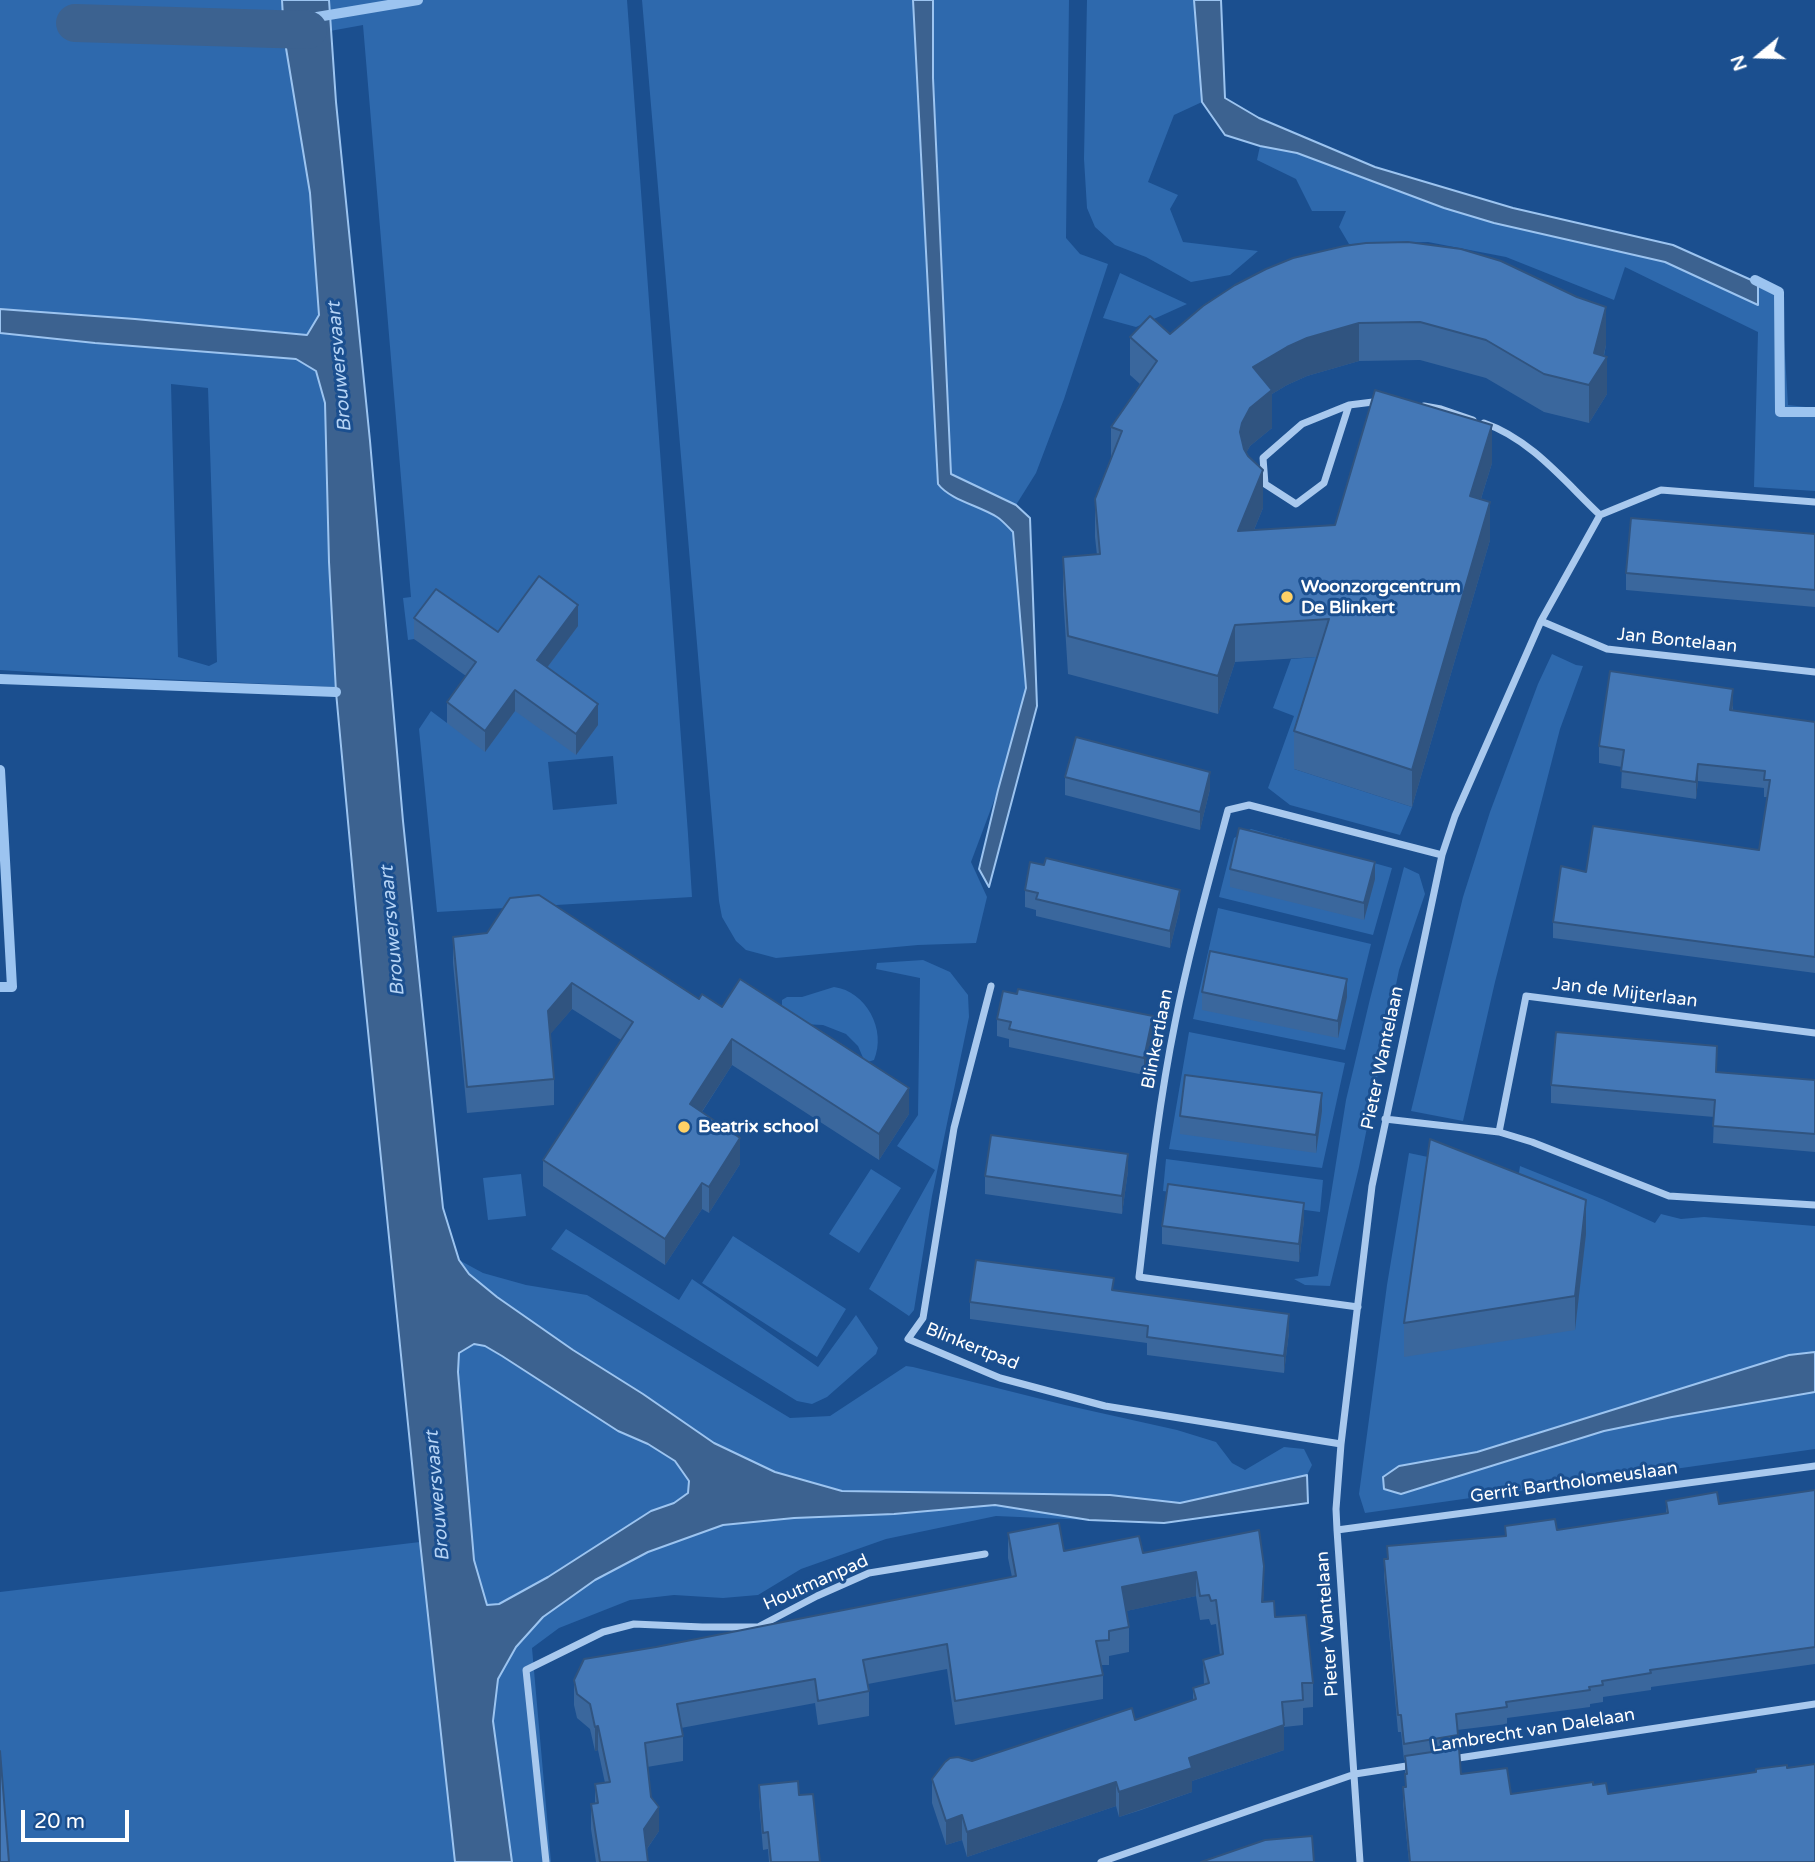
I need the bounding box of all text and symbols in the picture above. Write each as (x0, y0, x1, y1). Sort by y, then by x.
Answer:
north arrow (1724, 21, 1794, 91)
text: N (1726, 52, 1752, 74)
water label: Brouwersvaart (323, 301, 357, 433)
place label: Woonzorgcentrum De Blinkert (1301, 576, 1461, 618)
marker: Woonzorgcentrum De Blinkert (1279, 589, 1295, 605)
street label: Jan Bontelaan (1616, 624, 1738, 658)
water label: Brouwersvaart (376, 865, 410, 997)
street label: Jan de Mijterlaan (1551, 973, 1699, 1013)
street label: Pieter Wantelaan (1357, 984, 1409, 1132)
street label: Blinkertlaan (1138, 987, 1178, 1091)
place label: Beatrix school (698, 1116, 819, 1138)
marker: Beatrix school (676, 1119, 692, 1135)
street label: Blinkertpad (922, 1318, 1022, 1376)
water label: Brouwersvaart (421, 1430, 455, 1562)
street label: Gerrit Bartholomeuslaan (1469, 1458, 1679, 1508)
street label: Houtmanpad (760, 1550, 872, 1616)
street label: Pieter Wantelaan (1312, 1550, 1344, 1698)
street label: Lambrecht van Dalelaan (1430, 1704, 1636, 1758)
scale bar (24, 1796, 133, 1840)
text: 20 m (34, 1809, 85, 1834)

